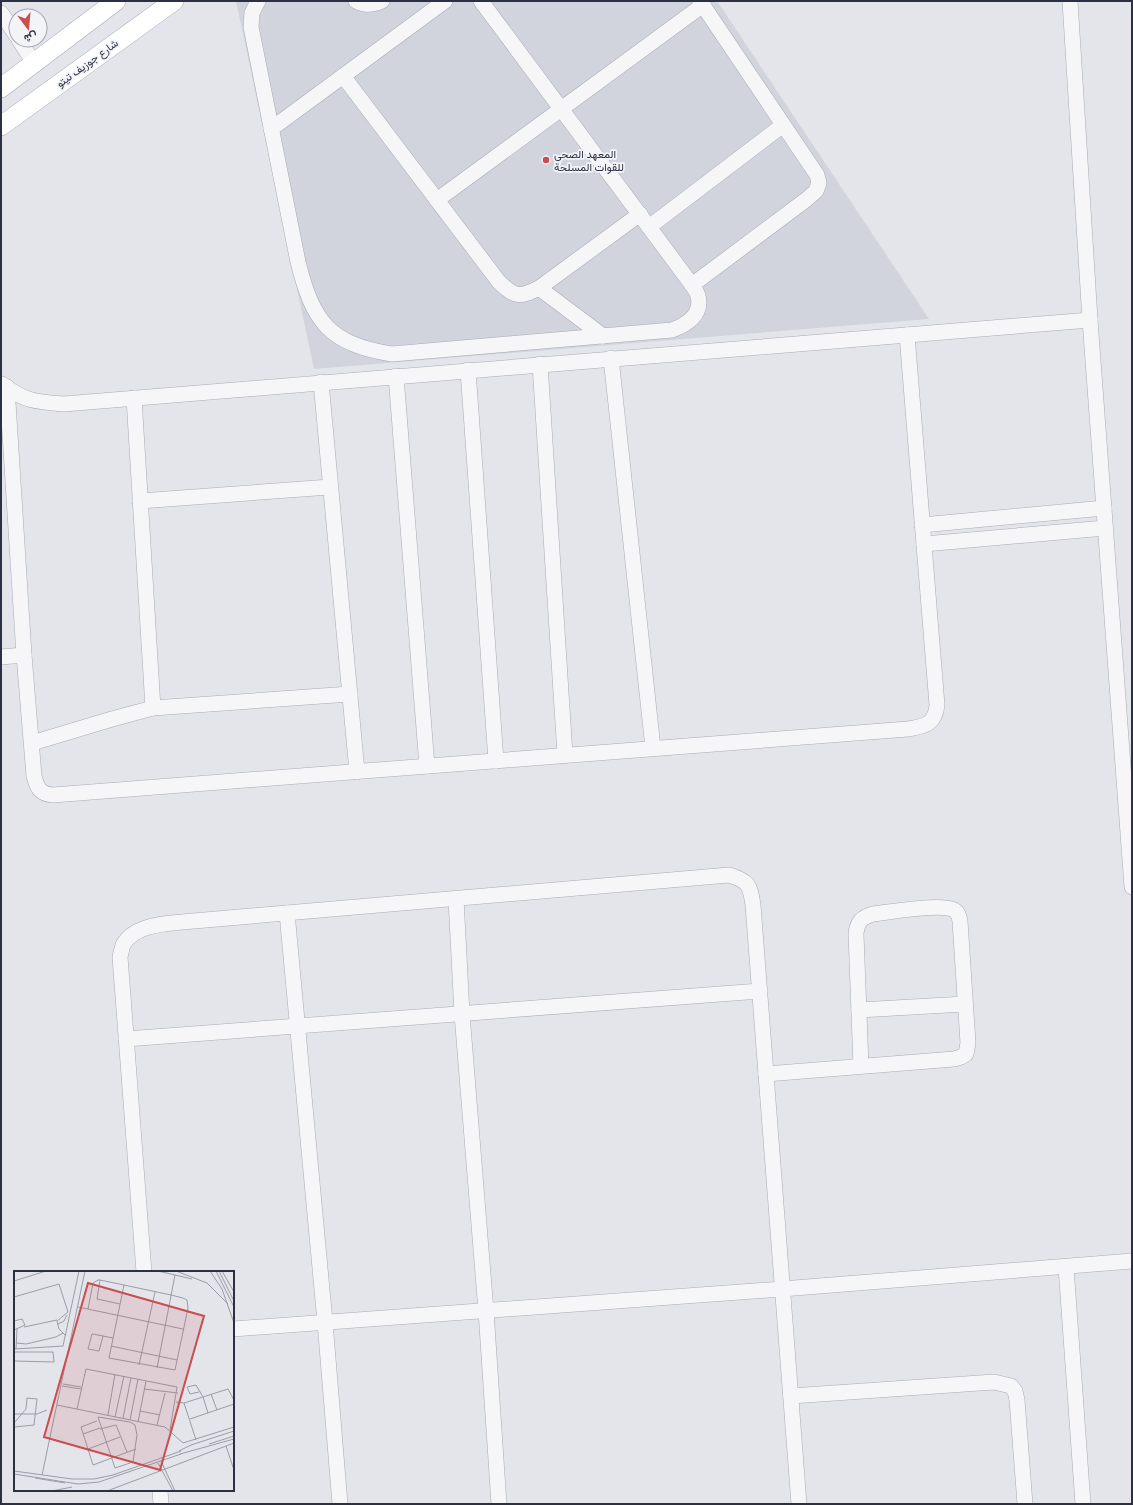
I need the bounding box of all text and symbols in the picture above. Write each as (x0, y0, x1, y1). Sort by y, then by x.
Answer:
north arrow (8, 8, 48, 48)
text: ش (22, 29, 39, 45)
street label: شارع جوزيف تيتو (54, 36, 122, 91)
place label: المعهد الصحي للقوات المسلحة (554, 148, 624, 174)
marker: المعهد الصحي للقوات المسلحة (541, 155, 551, 165)
inset map (14, 1271, 234, 1491)

